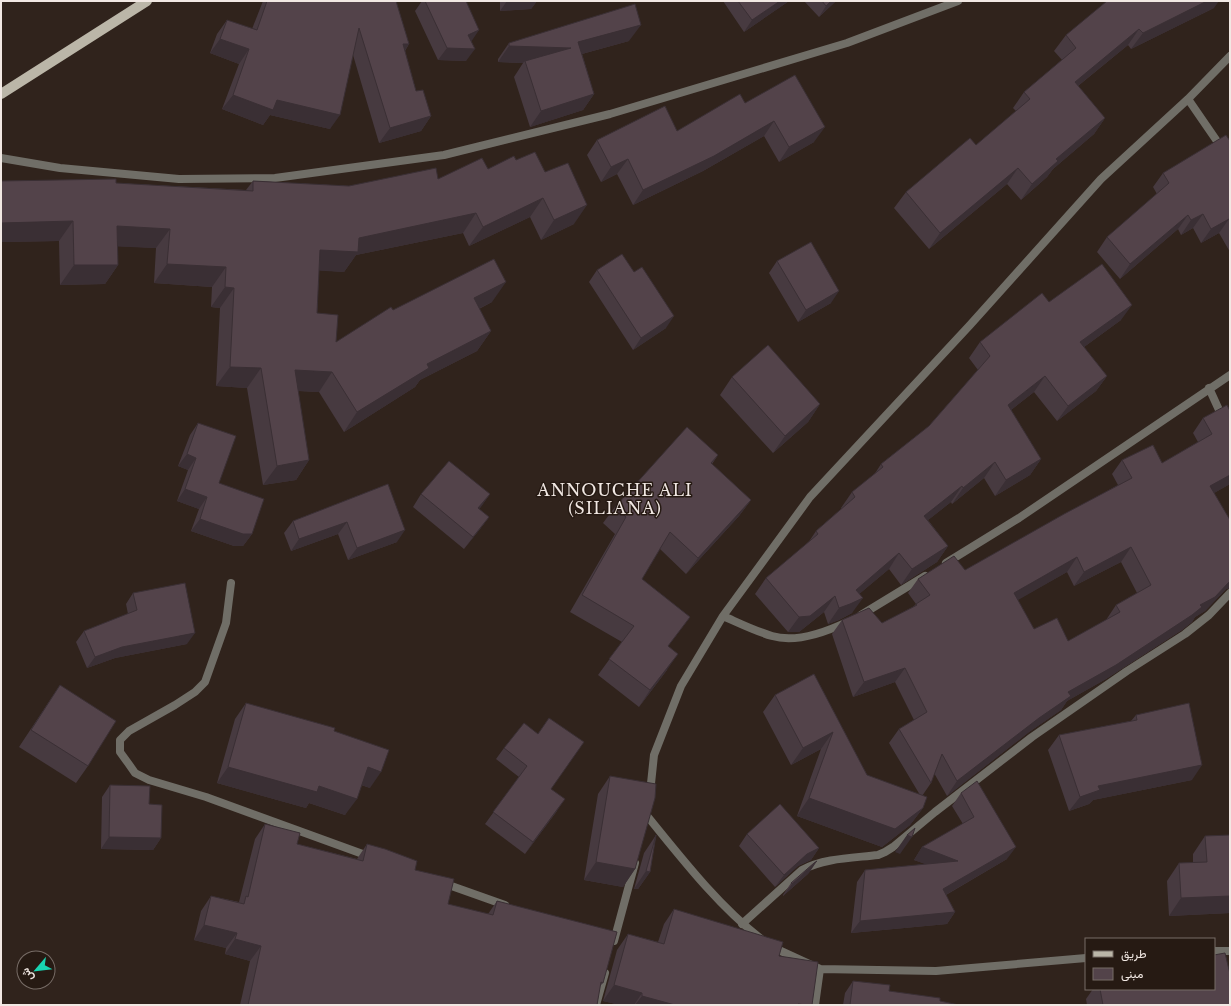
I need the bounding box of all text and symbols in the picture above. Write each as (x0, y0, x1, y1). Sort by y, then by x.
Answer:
district label: ANNOUCHE ALI (SILIANA) (536, 480, 693, 518)
legend (1085, 938, 1215, 990)
text: طريق (1121, 946, 1147, 962)
north arrow (16, 950, 56, 990)
text: ش (18, 966, 36, 984)
text: مبنى (1121, 966, 1143, 982)

